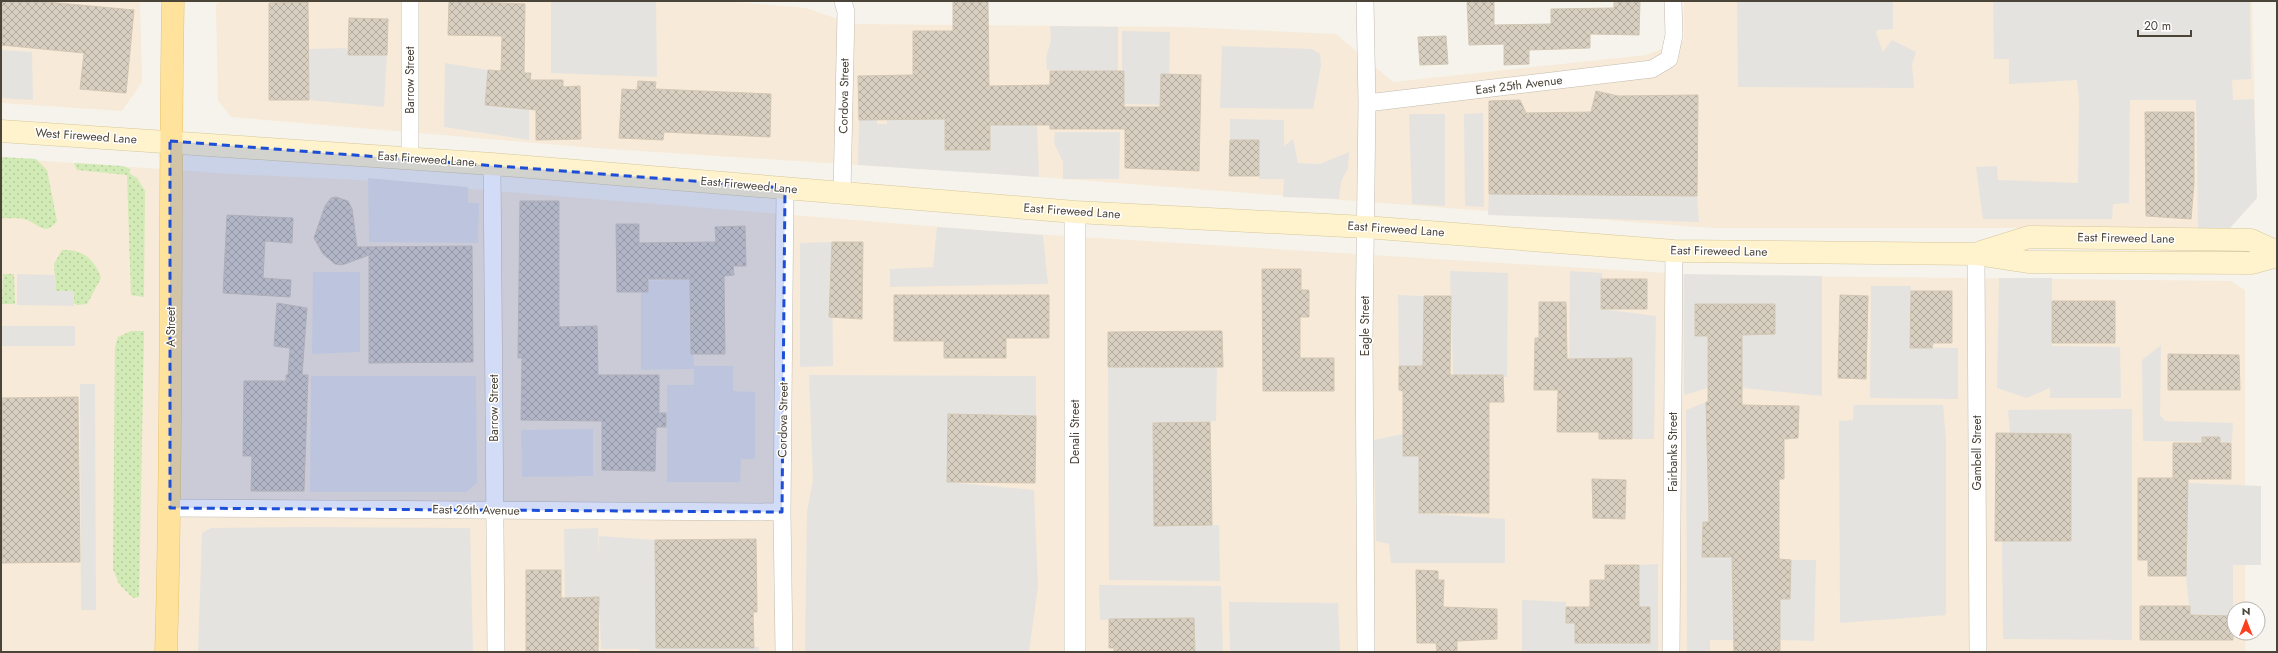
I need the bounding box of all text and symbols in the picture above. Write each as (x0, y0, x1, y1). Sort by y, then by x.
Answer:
scale bar (2138, 12, 2191, 38)
text: 20 m (2144, 17, 2171, 35)
street label: Barrow Street (401, 46, 419, 114)
street label: Cordova Street (834, 58, 854, 134)
street label: East 25th Avenue (1475, 71, 1563, 99)
street label: West Fireweed Lane (35, 123, 137, 149)
street label: East Fireweed Lane (377, 147, 475, 171)
street label: East Fireweed Lane (700, 172, 798, 198)
street label: East Fireweed Lane (1023, 199, 1121, 223)
street label: East Fireweed Lane (1347, 217, 1445, 241)
street label: East Fireweed Lane (2077, 228, 2175, 248)
street label: East Fireweed Lane (1670, 241, 1768, 261)
street label: Eagle Street (1356, 296, 1374, 356)
street label: A Street (162, 307, 180, 347)
street label: Barrow Street (485, 374, 503, 442)
street label: Cordova Street (773, 382, 793, 458)
street label: Denali Street (1066, 400, 1084, 464)
street label: Fairbanks Street (1664, 412, 1682, 492)
street label: Gambell Street (1968, 415, 1986, 491)
street label: East 26th Avenue (432, 500, 520, 520)
north arrow (2226, 601, 2266, 641)
text: N (2242, 603, 2250, 619)

